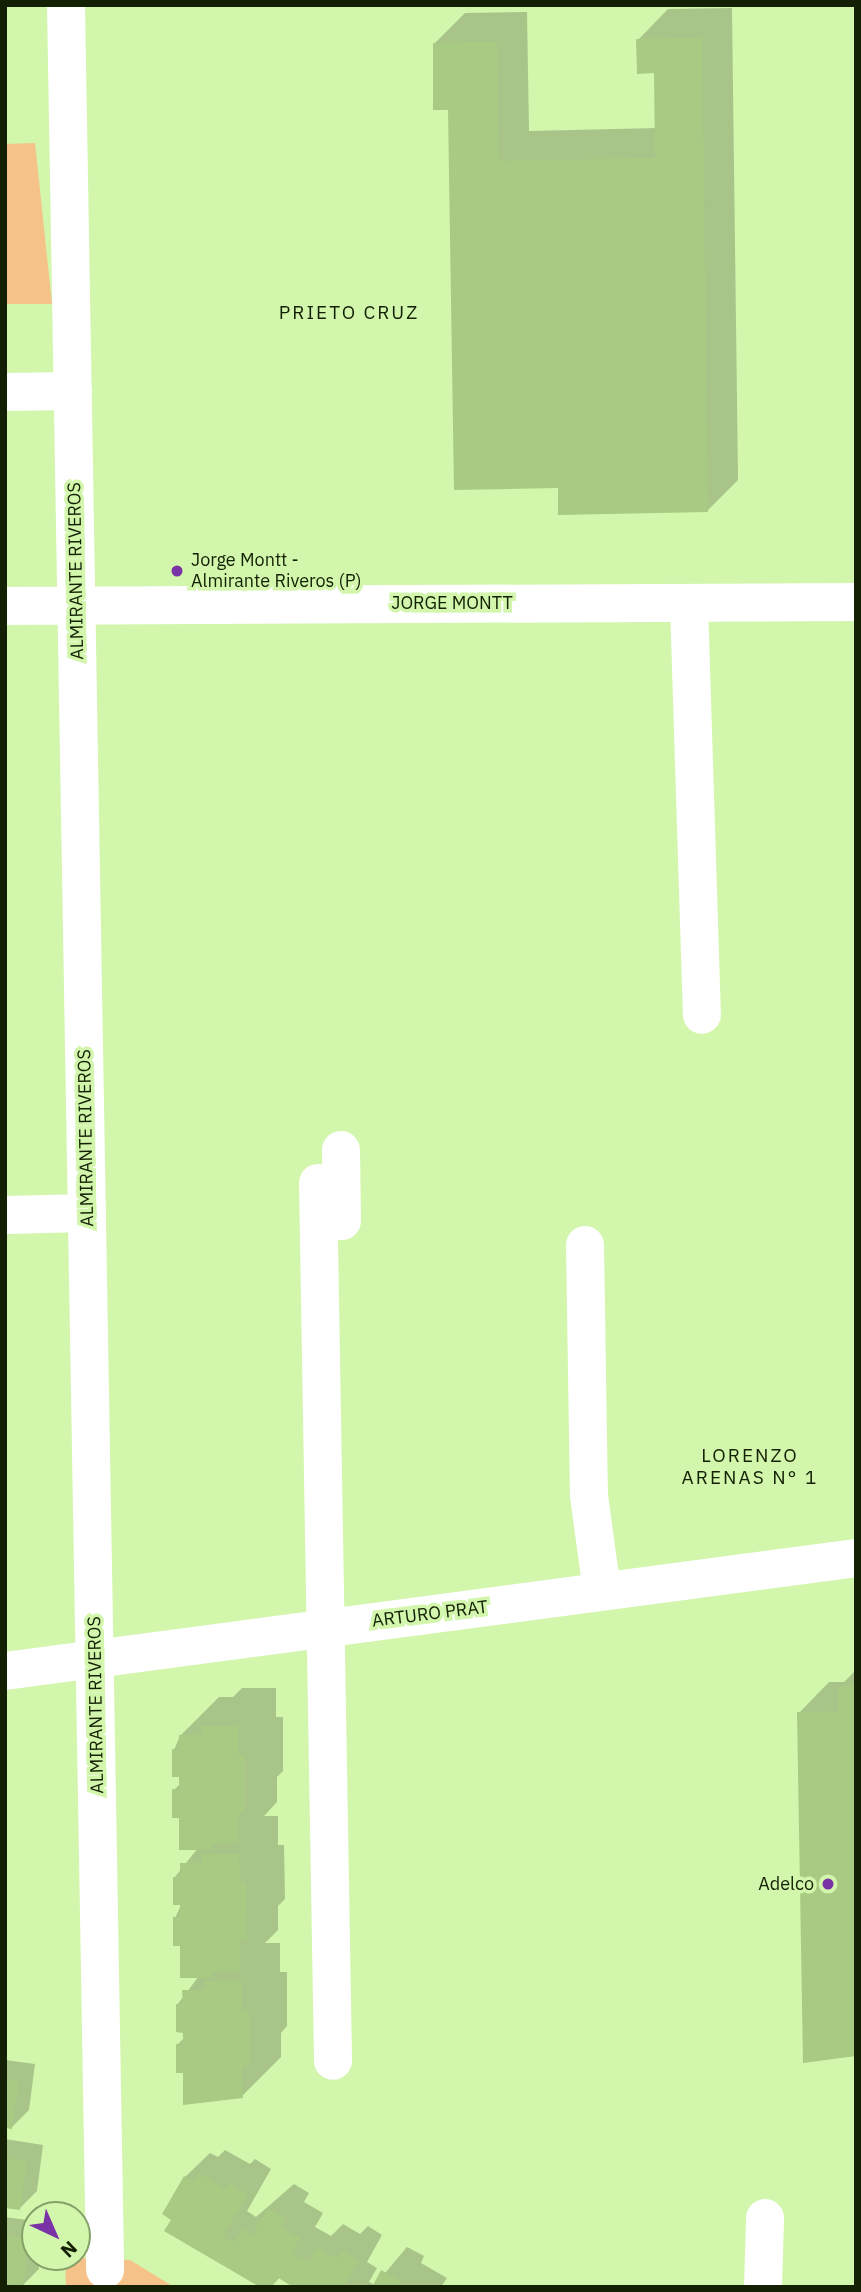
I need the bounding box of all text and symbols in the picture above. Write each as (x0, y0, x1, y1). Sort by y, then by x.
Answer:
district label: PRIETO CRUZ (280, 302, 418, 324)
street label: ALMIRANTE RIVEROS (64, 482, 88, 660)
place label: Jorge Montt - Almirante Riveros (P) (191, 550, 362, 592)
marker: Jorge Montt - Almirante Riveros (P) (169, 563, 185, 579)
street label: JORGE MONTT (391, 592, 513, 614)
street label: ALMIRANTE RIVEROS (74, 1049, 98, 1227)
district label: LORENZO ARENAS N° 1 (683, 1445, 817, 1489)
street label: ARTURO PRAT (371, 1596, 489, 1632)
street label: ALMIRANTE RIVEROS (84, 1616, 108, 1794)
place label: Adelco (758, 1873, 814, 1895)
marker: Adelco (820, 1876, 836, 1892)
north arrow (21, 2201, 91, 2271)
text: N (56, 2236, 82, 2263)

